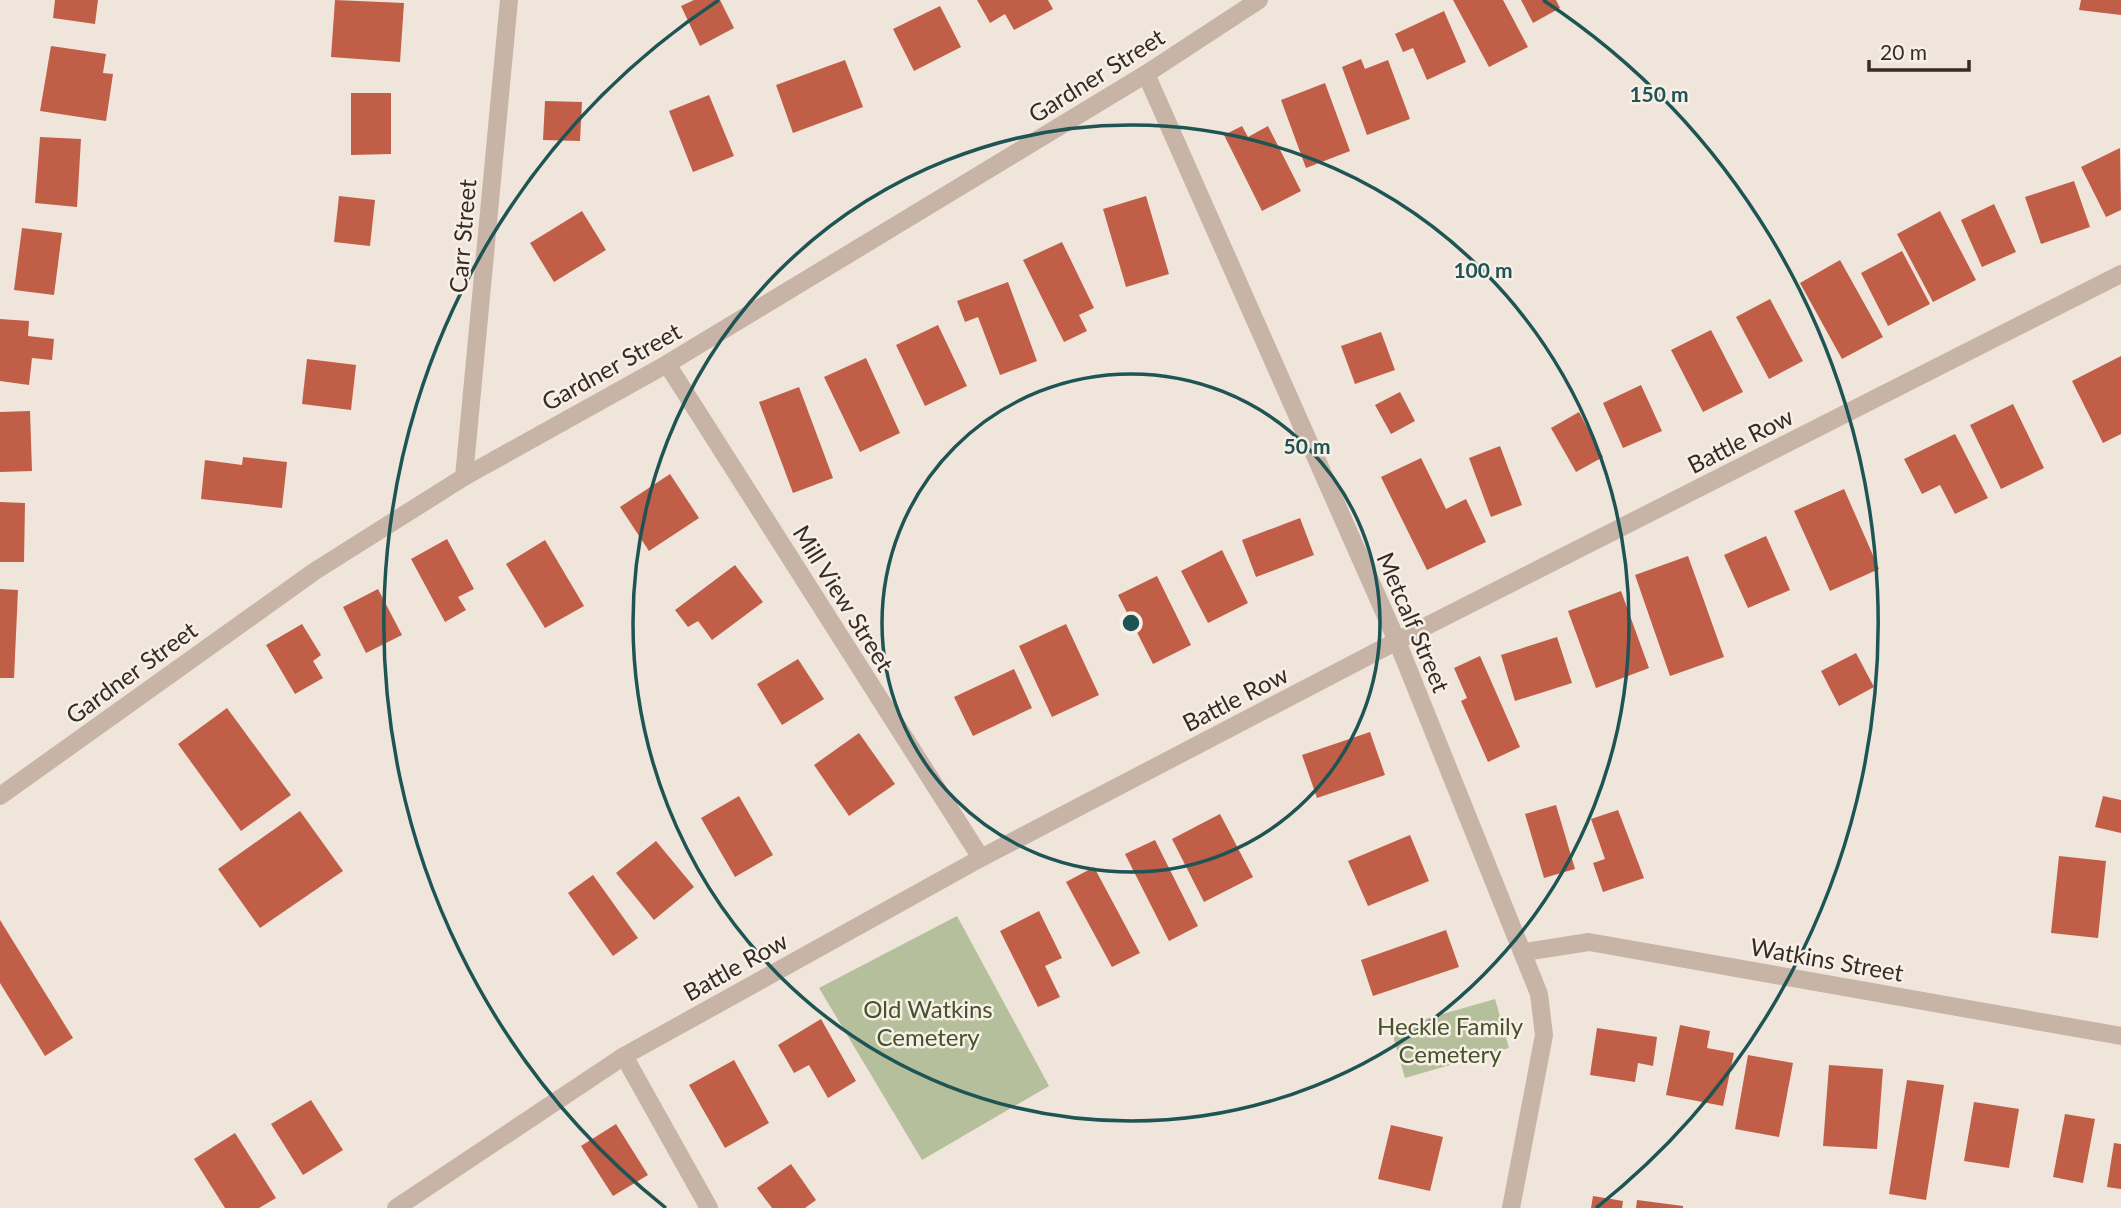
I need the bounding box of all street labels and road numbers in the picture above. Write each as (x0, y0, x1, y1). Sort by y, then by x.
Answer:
street label: Gardner Street (1023, 21, 1170, 128)
street label: Carr Street (443, 177, 481, 294)
street label: Gardner Street (536, 316, 686, 416)
street label: Battle Row (1682, 401, 1798, 479)
street label: Mill View Street (788, 520, 901, 677)
street label: Metcalf Street (1371, 548, 1457, 697)
street label: Gardner Street (60, 615, 202, 729)
street label: Battle Row (1177, 659, 1293, 737)
street label: Battle Row (678, 925, 792, 1006)
street label: Watkins Street (1748, 931, 1906, 987)

